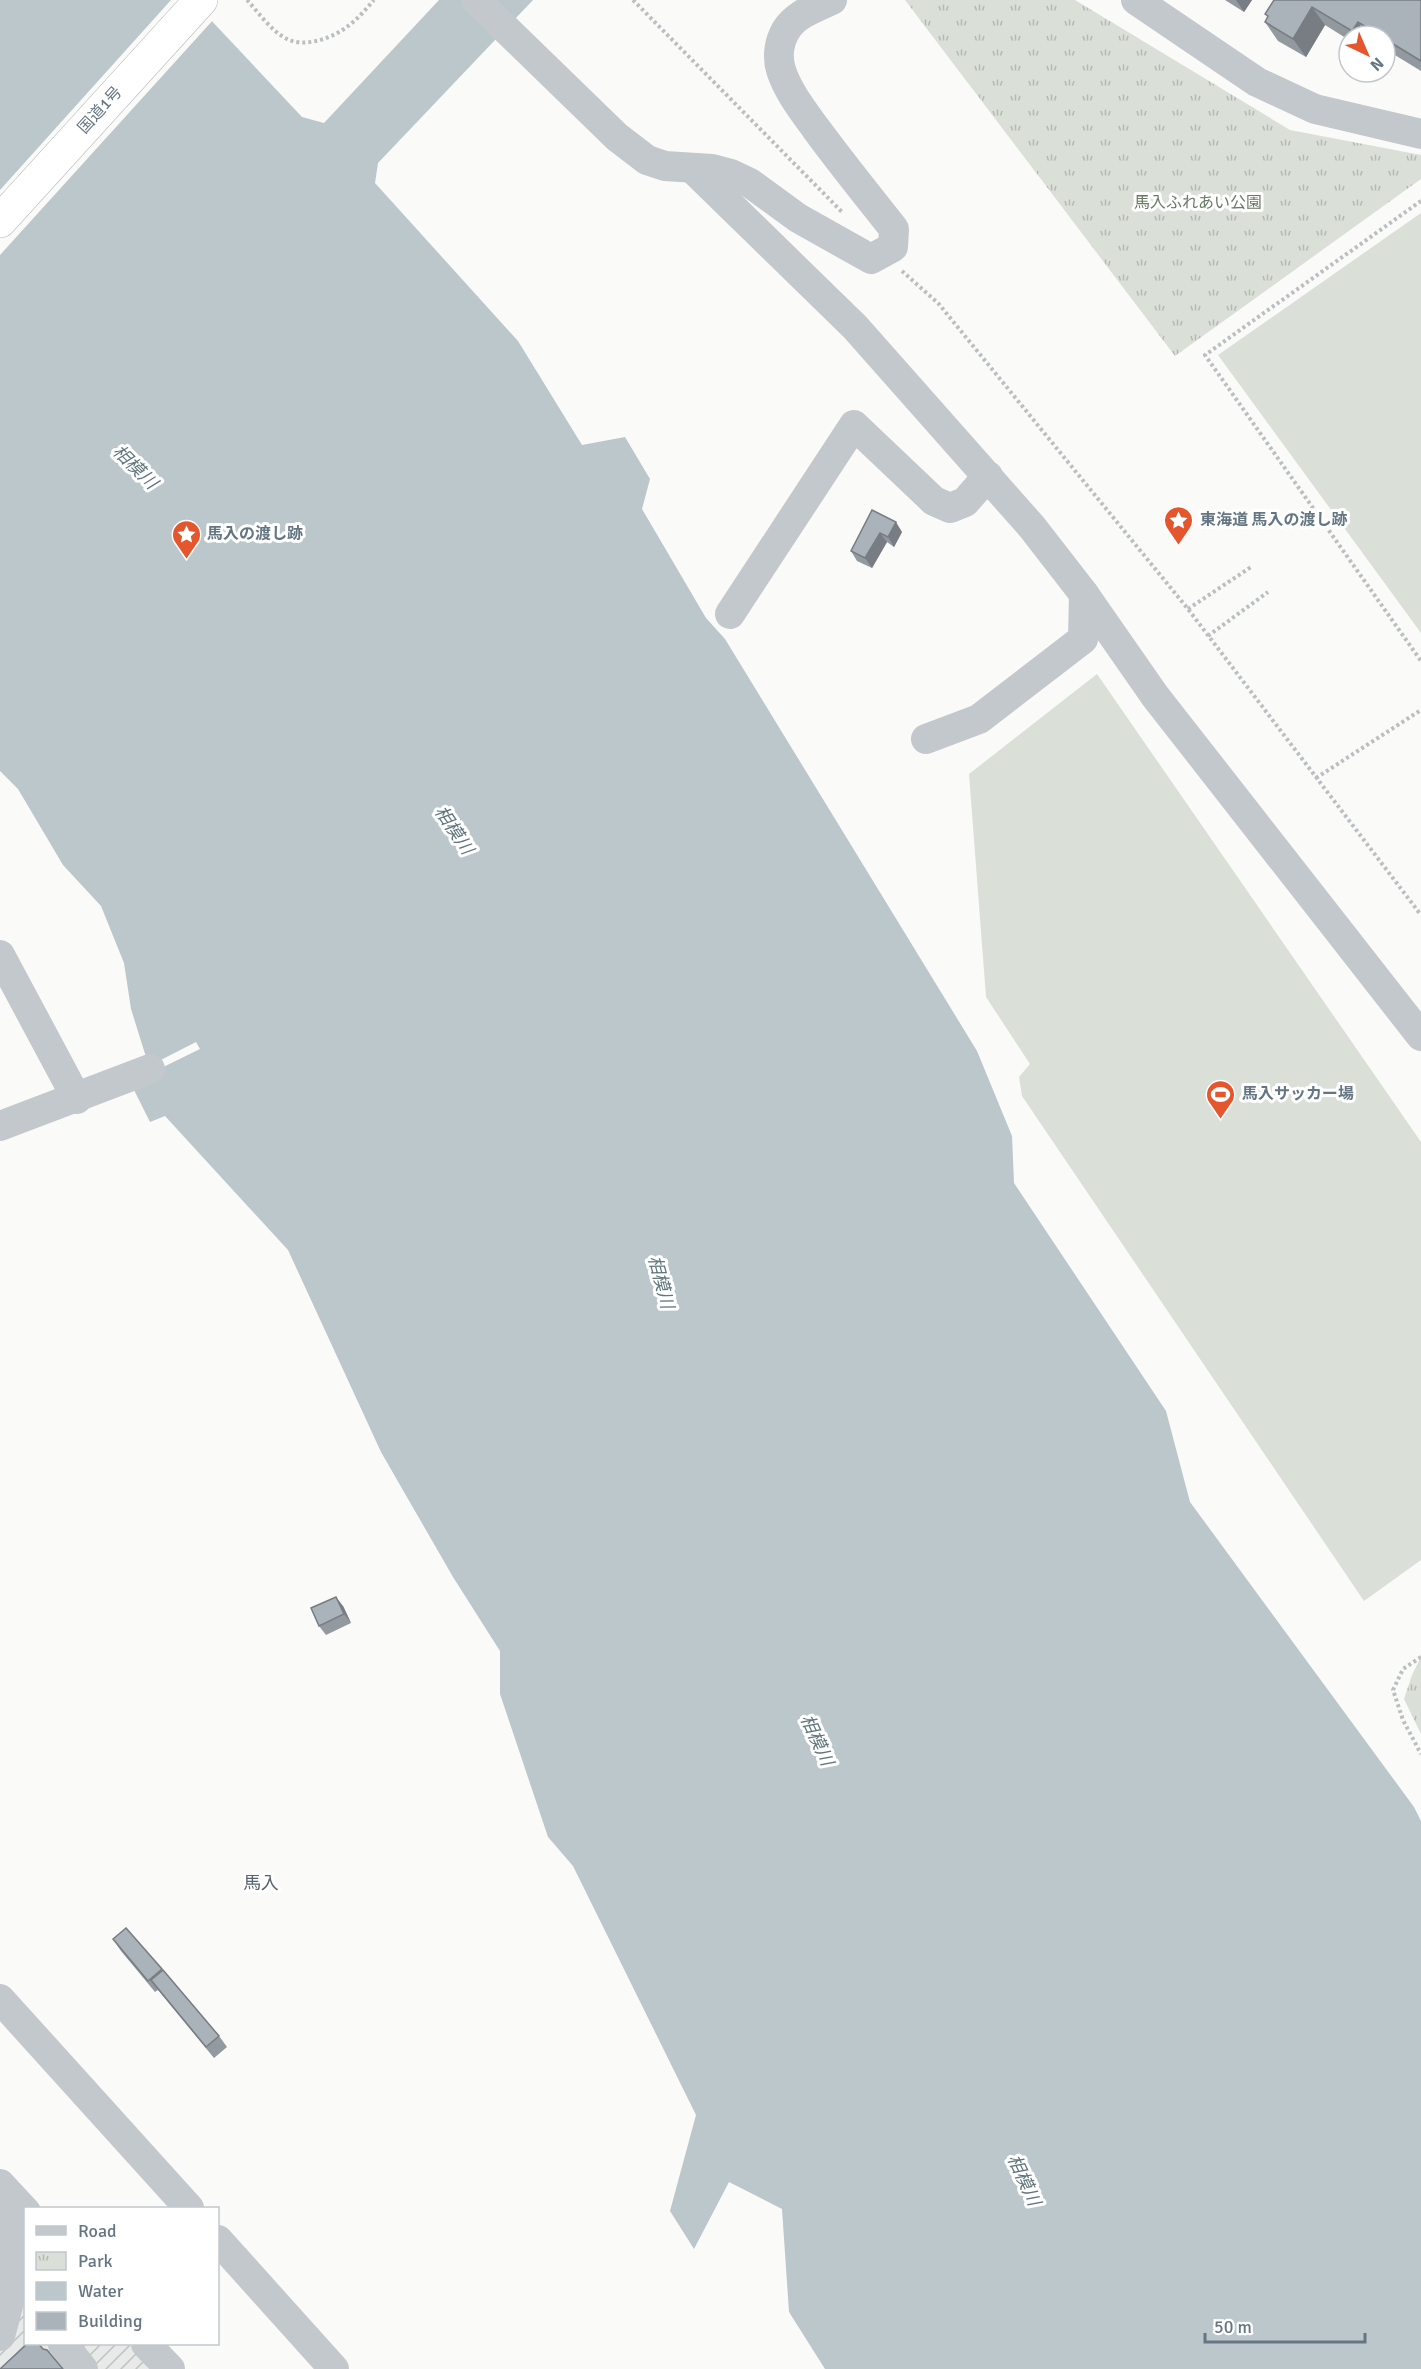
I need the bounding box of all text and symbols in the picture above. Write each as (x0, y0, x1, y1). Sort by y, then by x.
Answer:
north arrow (1337, 24, 1397, 84)
text: N (1366, 53, 1388, 75)
street label: 国道1号 (74, 82, 126, 138)
park label: 馬入ふれあい公園 (1134, 193, 1262, 213)
water label: 相模川 (108, 440, 164, 495)
place icon: 東海道 馬入の渡し跡 (1163, 504, 1195, 546)
place label: 東海道 馬入の渡し跡 (1200, 510, 1348, 530)
place icon: 馬入の渡し跡 (170, 518, 202, 560)
place label: 馬入の渡し跡 (207, 524, 303, 544)
water label: 相模川 (430, 801, 479, 860)
sports icon: 馬入サッカー場 (1205, 1078, 1237, 1120)
place label: 馬入サッカー場 (1242, 1084, 1354, 1104)
water label: 相模川 (643, 1253, 679, 1313)
water label: 相模川 (796, 1711, 839, 1771)
district label: 馬入 (243, 1872, 279, 1894)
water label: 相模川 (1003, 2151, 1046, 2211)
legend (24, 2207, 219, 2345)
text: Road (78, 2220, 117, 2242)
text: Park (78, 2250, 113, 2272)
text: Water (78, 2280, 124, 2302)
scale bar (1205, 2306, 1366, 2344)
text: Building (78, 2310, 142, 2332)
text: 50 m (1214, 2316, 1252, 2338)

